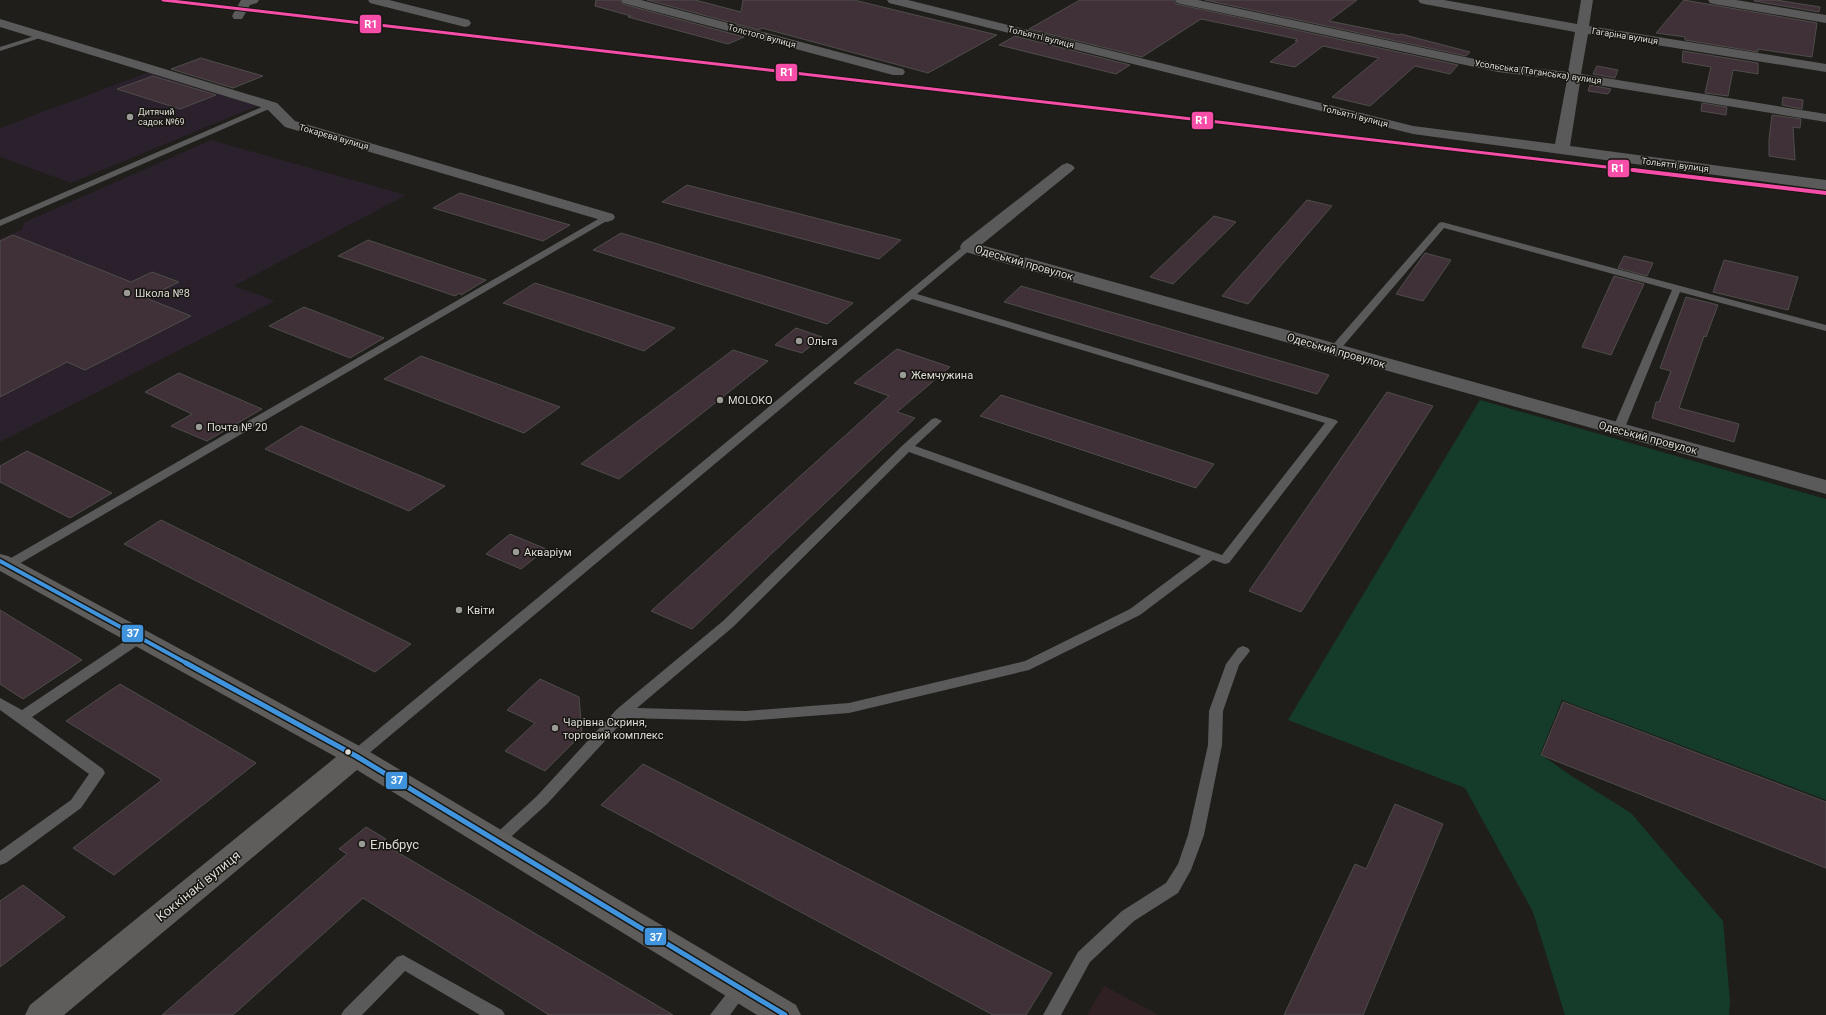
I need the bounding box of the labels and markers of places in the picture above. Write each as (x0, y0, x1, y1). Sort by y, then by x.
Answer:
place label: Дитячий садок №69 (138, 107, 185, 127)
marker: Дитячий садок №69 (125, 112, 135, 122)
place label: Школа №8 (135, 287, 190, 300)
marker: Школа №8 (122, 288, 132, 298)
place label: Ольга (807, 335, 838, 348)
marker: Ольга (794, 336, 804, 346)
place label: Жемчужина (911, 369, 973, 382)
marker: Жемчужина (898, 370, 908, 380)
place label: MOLOKO (728, 394, 773, 407)
marker: MOLOKO (715, 395, 725, 405)
place label: Почта № 20 (207, 421, 267, 434)
marker: Почта № 20 (194, 422, 204, 432)
place label: Акваріум (524, 546, 572, 559)
marker: Акваріум (511, 547, 521, 557)
place label: Квіти (467, 604, 495, 617)
marker: Квіти (454, 605, 464, 615)
place label: Чарівна Скриня, торговий комплекс (563, 716, 664, 742)
marker: Чарівна Скриня, торговий комплекс (550, 723, 560, 733)
unlabelled marker (343, 747, 353, 757)
place label: Ельбрус (370, 837, 419, 852)
marker: Ельбрус (357, 839, 367, 849)

